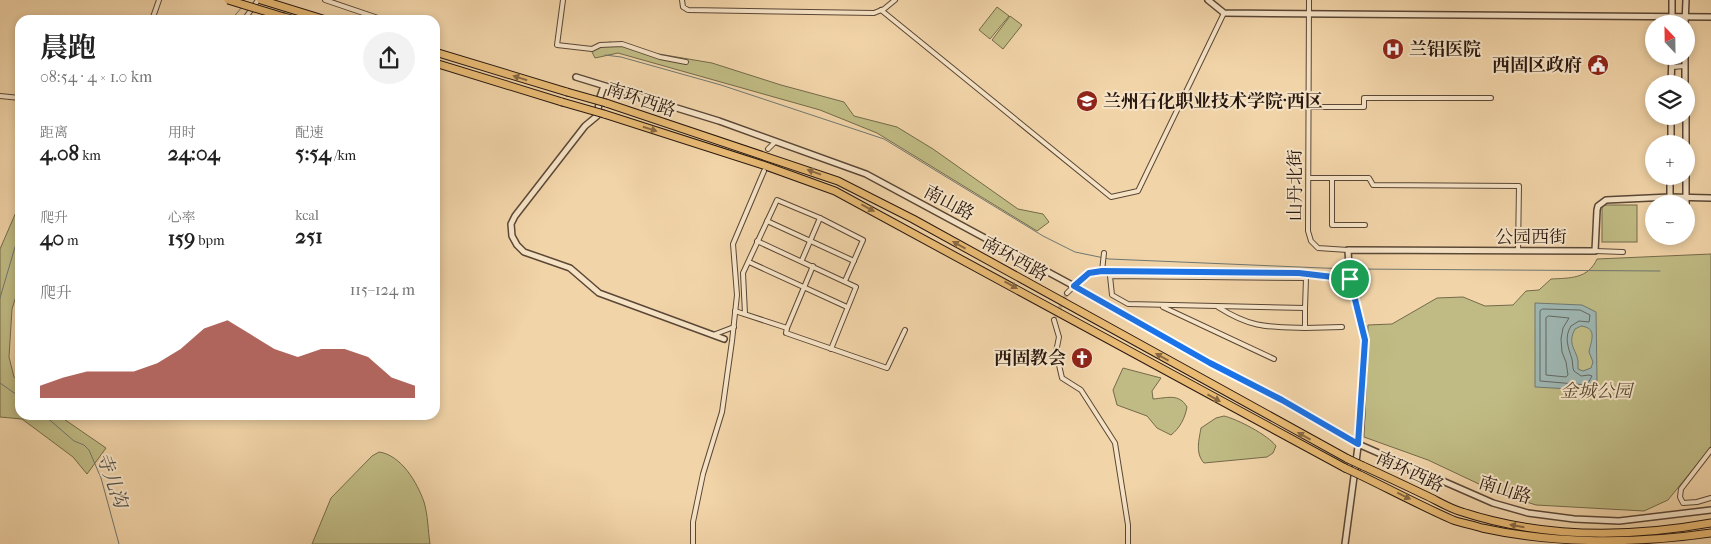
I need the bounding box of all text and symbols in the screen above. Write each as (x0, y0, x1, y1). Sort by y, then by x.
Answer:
north arrow (1645, 15, 1695, 65)
map controls (1645, 15, 1695, 245)
text: 晨跑 (40, 31, 96, 64)
button: share (363, 32, 415, 84)
hospital icon: 兰铝医院 (1381, 37, 1405, 61)
place label: 兰铝医院 (1409, 39, 1481, 60)
public building icon: 西固区政府 (1586, 53, 1610, 77)
place label: 西固区政府 (1492, 55, 1582, 76)
text: 08:54 · 4 × 1.0 km (40, 67, 152, 86)
one-way arrow (513, 74, 528, 82)
button: layers (1645, 75, 1695, 125)
street label: 南环西路 (604, 78, 678, 122)
school or university icon: 兰州石化职业技术学院·西区 (1075, 89, 1099, 113)
place label: 兰州石化职业技术学院·西区 (1103, 91, 1323, 112)
text: 距离 (40, 124, 68, 141)
text: 用时 (168, 124, 196, 141)
text: 配速 (295, 124, 323, 141)
one-way arrow (642, 126, 657, 133)
button: + (1645, 135, 1695, 185)
text: 4.08 (40, 141, 79, 165)
text: 24:04 (168, 141, 220, 165)
text: 5:54 (295, 141, 331, 165)
text: km (79, 147, 101, 164)
text: /km (331, 147, 356, 164)
street label: 山丹北街 (1285, 149, 1306, 221)
one-way arrow (806, 168, 821, 175)
street label: 南山路 (920, 181, 978, 225)
button: − (1645, 195, 1695, 245)
one-way arrow (861, 204, 875, 212)
text: kcal (295, 207, 319, 224)
text: 爬升 (40, 209, 68, 226)
text: 心率 (168, 209, 196, 226)
text: 251 (295, 224, 323, 248)
text: 40 (40, 226, 64, 250)
text: 159 (168, 226, 195, 250)
street label: 公园西街 (1495, 227, 1567, 248)
text: m (64, 232, 79, 249)
text: bpm (195, 232, 225, 249)
street label: 南环西路 (978, 232, 1052, 286)
one-way arrow (952, 240, 966, 249)
pin (1329, 258, 1371, 300)
icon: arrive (1336, 265, 1364, 293)
text: 115–124 m (350, 280, 415, 299)
one-way arrow (1004, 281, 1018, 289)
text: 爬升 (40, 283, 72, 302)
church icon: 西固教会 (1070, 346, 1094, 370)
place label: 西固教会 (994, 348, 1066, 369)
one-way arrow (1156, 353, 1169, 362)
park label: 金城公园 (1560, 381, 1635, 402)
one-way arrow (1207, 394, 1222, 402)
one-way arrow (1298, 432, 1311, 441)
street label: 南环西路 (1373, 447, 1447, 497)
water label: 寺儿沟 (92, 449, 133, 513)
street label: 南山路 (1476, 472, 1534, 508)
one-way arrow (1397, 492, 1412, 500)
one-way arrow (1508, 521, 1524, 529)

